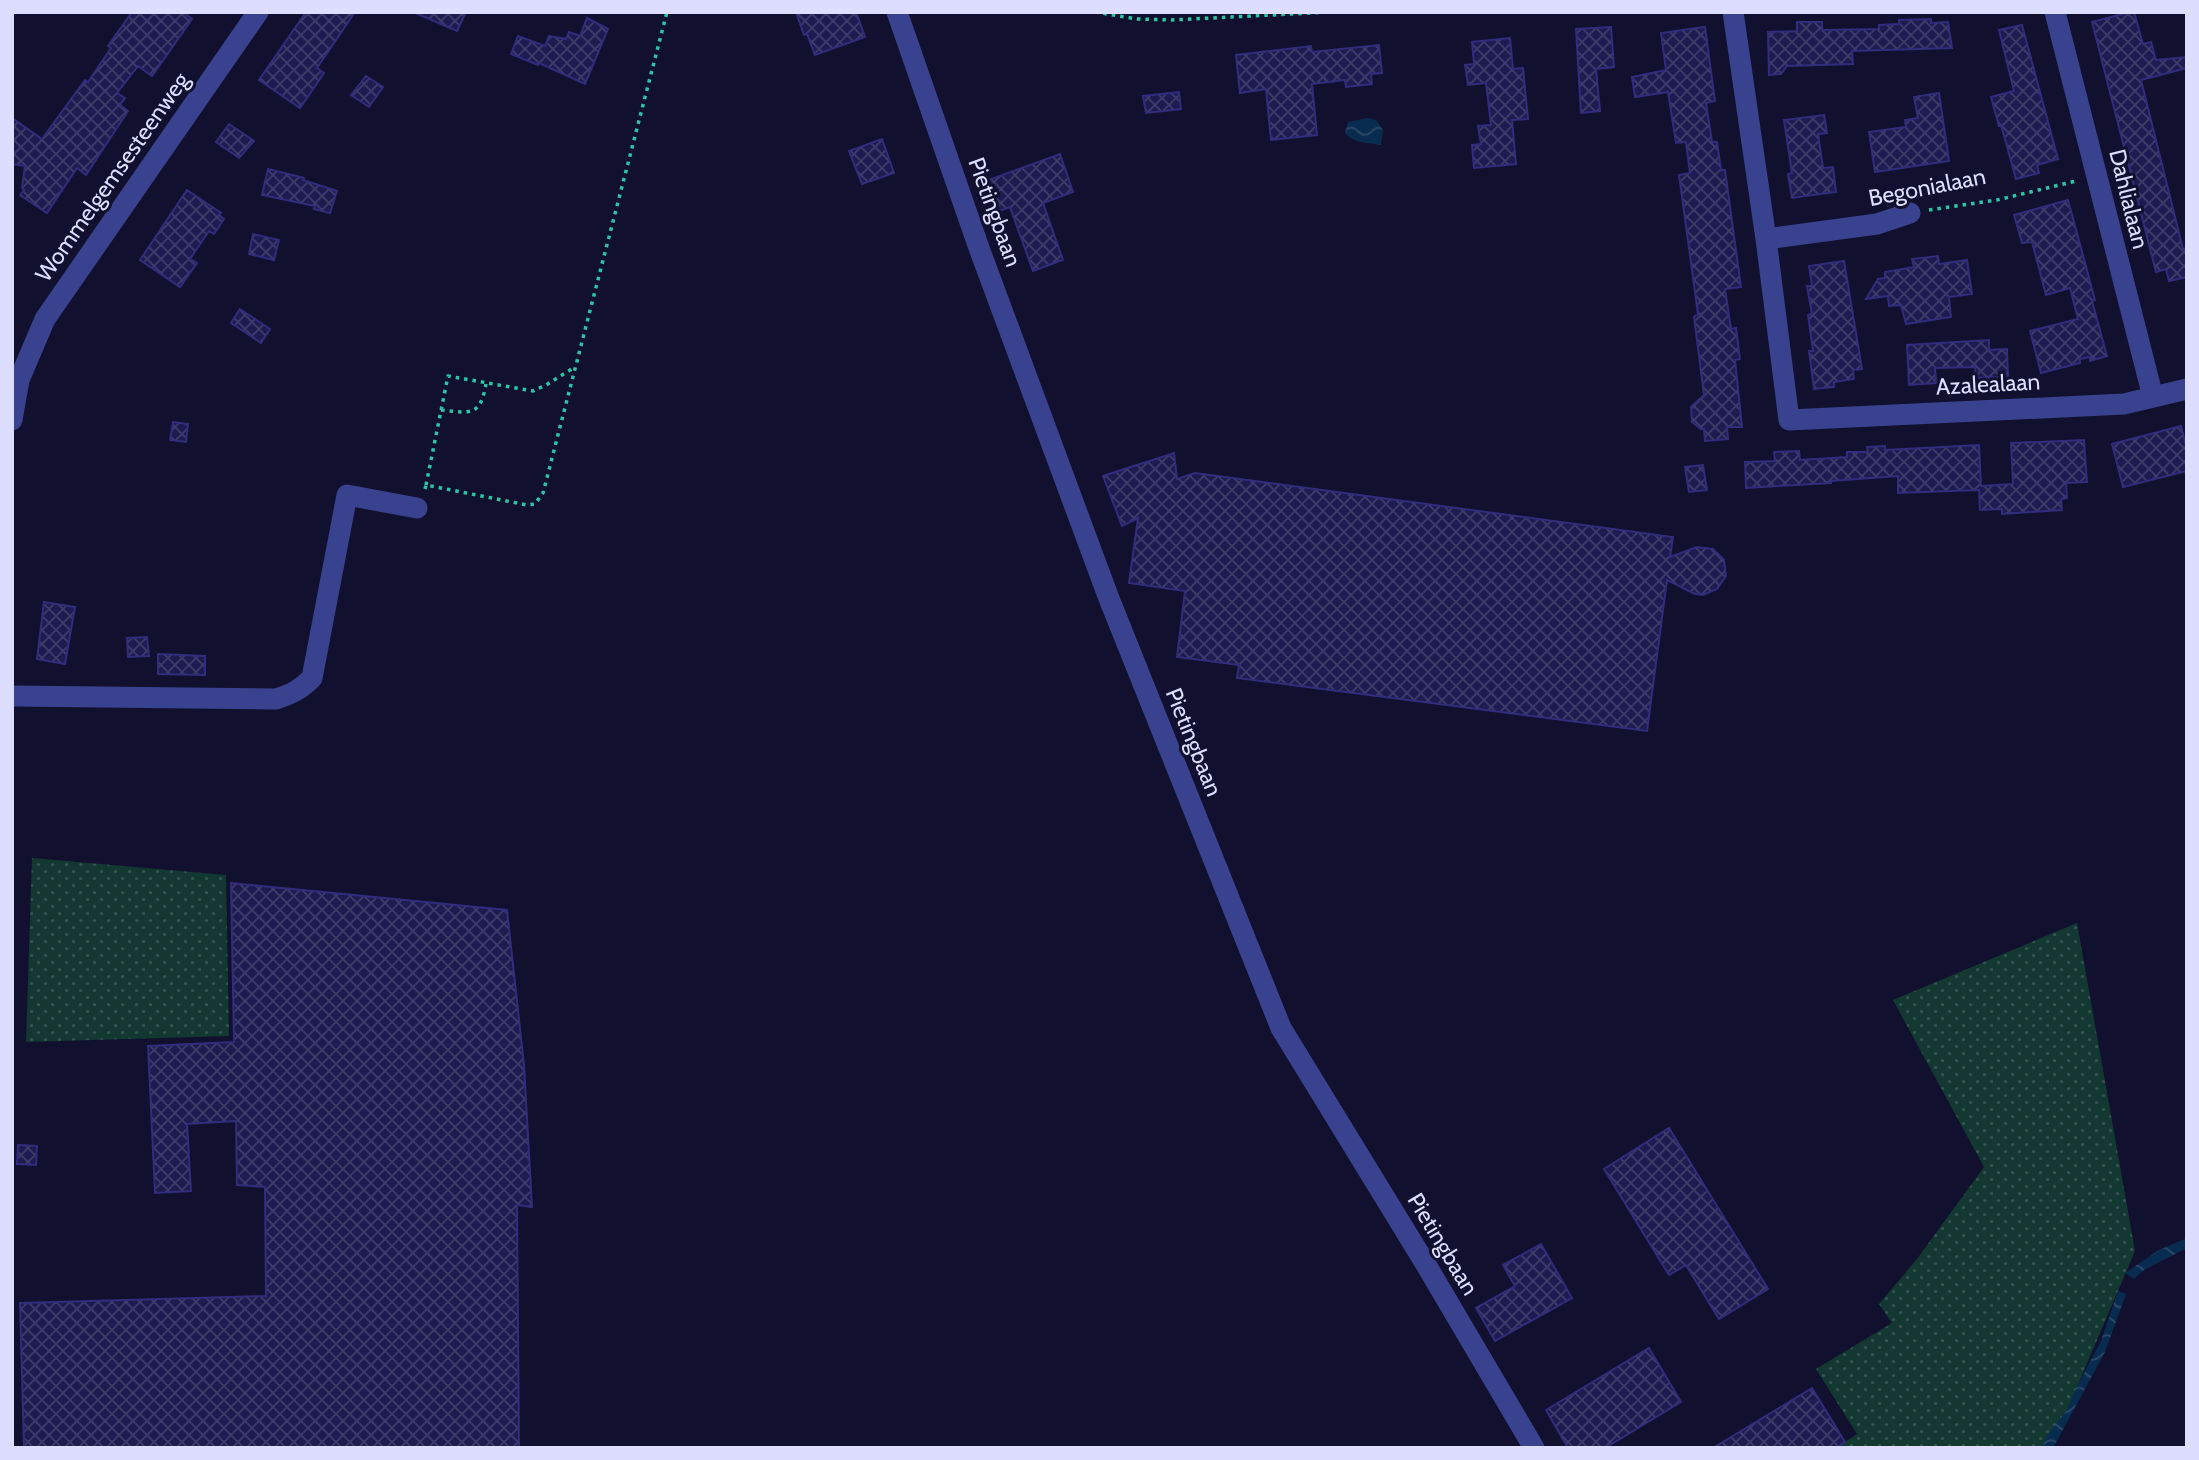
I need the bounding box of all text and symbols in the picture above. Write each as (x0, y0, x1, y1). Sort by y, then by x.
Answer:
street label: Wommelgemsesteenweg (29, 67, 195, 287)
street label: Dahlialaan (2103, 146, 2155, 252)
street label: Pietingbaan (962, 154, 1028, 270)
street label: Begonialaan (1866, 162, 1988, 212)
street label: Azalealaan (1935, 367, 2041, 401)
street label: Pietingbaan (1160, 684, 1228, 800)
street label: Pietingbaan (1402, 1188, 1484, 1300)

